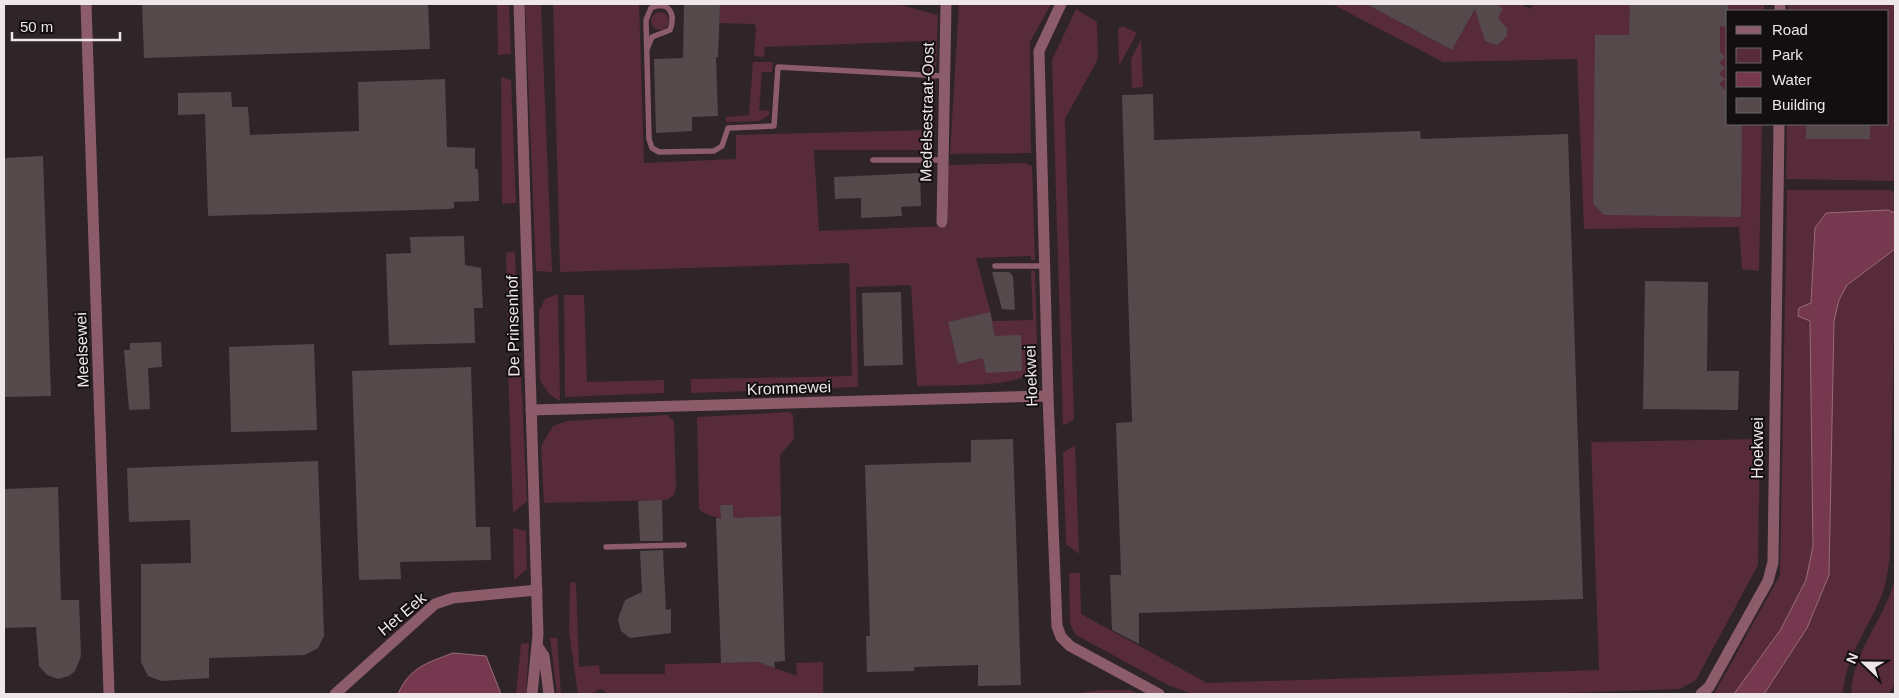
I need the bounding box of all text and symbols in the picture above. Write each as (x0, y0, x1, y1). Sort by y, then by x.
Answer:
scale bar (12, 10, 120, 42)
legend (1726, 10, 1889, 125)
text: 50 m (20, 18, 53, 35)
text: Road (1772, 21, 1808, 38)
street label: Medelsestraat-Oost (917, 42, 937, 182)
text: Park (1772, 46, 1803, 63)
text: Water (1772, 71, 1811, 88)
text: Building (1772, 96, 1825, 113)
street label: De Prinsenhof (504, 275, 522, 377)
street label: Meelsewei (72, 312, 92, 388)
street label: Hoekwei (1021, 345, 1041, 407)
street label: Krommewei (746, 378, 832, 398)
street label: Hoekwei (1749, 417, 1766, 479)
street label: Het Eek (375, 589, 430, 639)
north arrow (1839, 638, 1889, 688)
text: N (1843, 650, 1861, 666)

